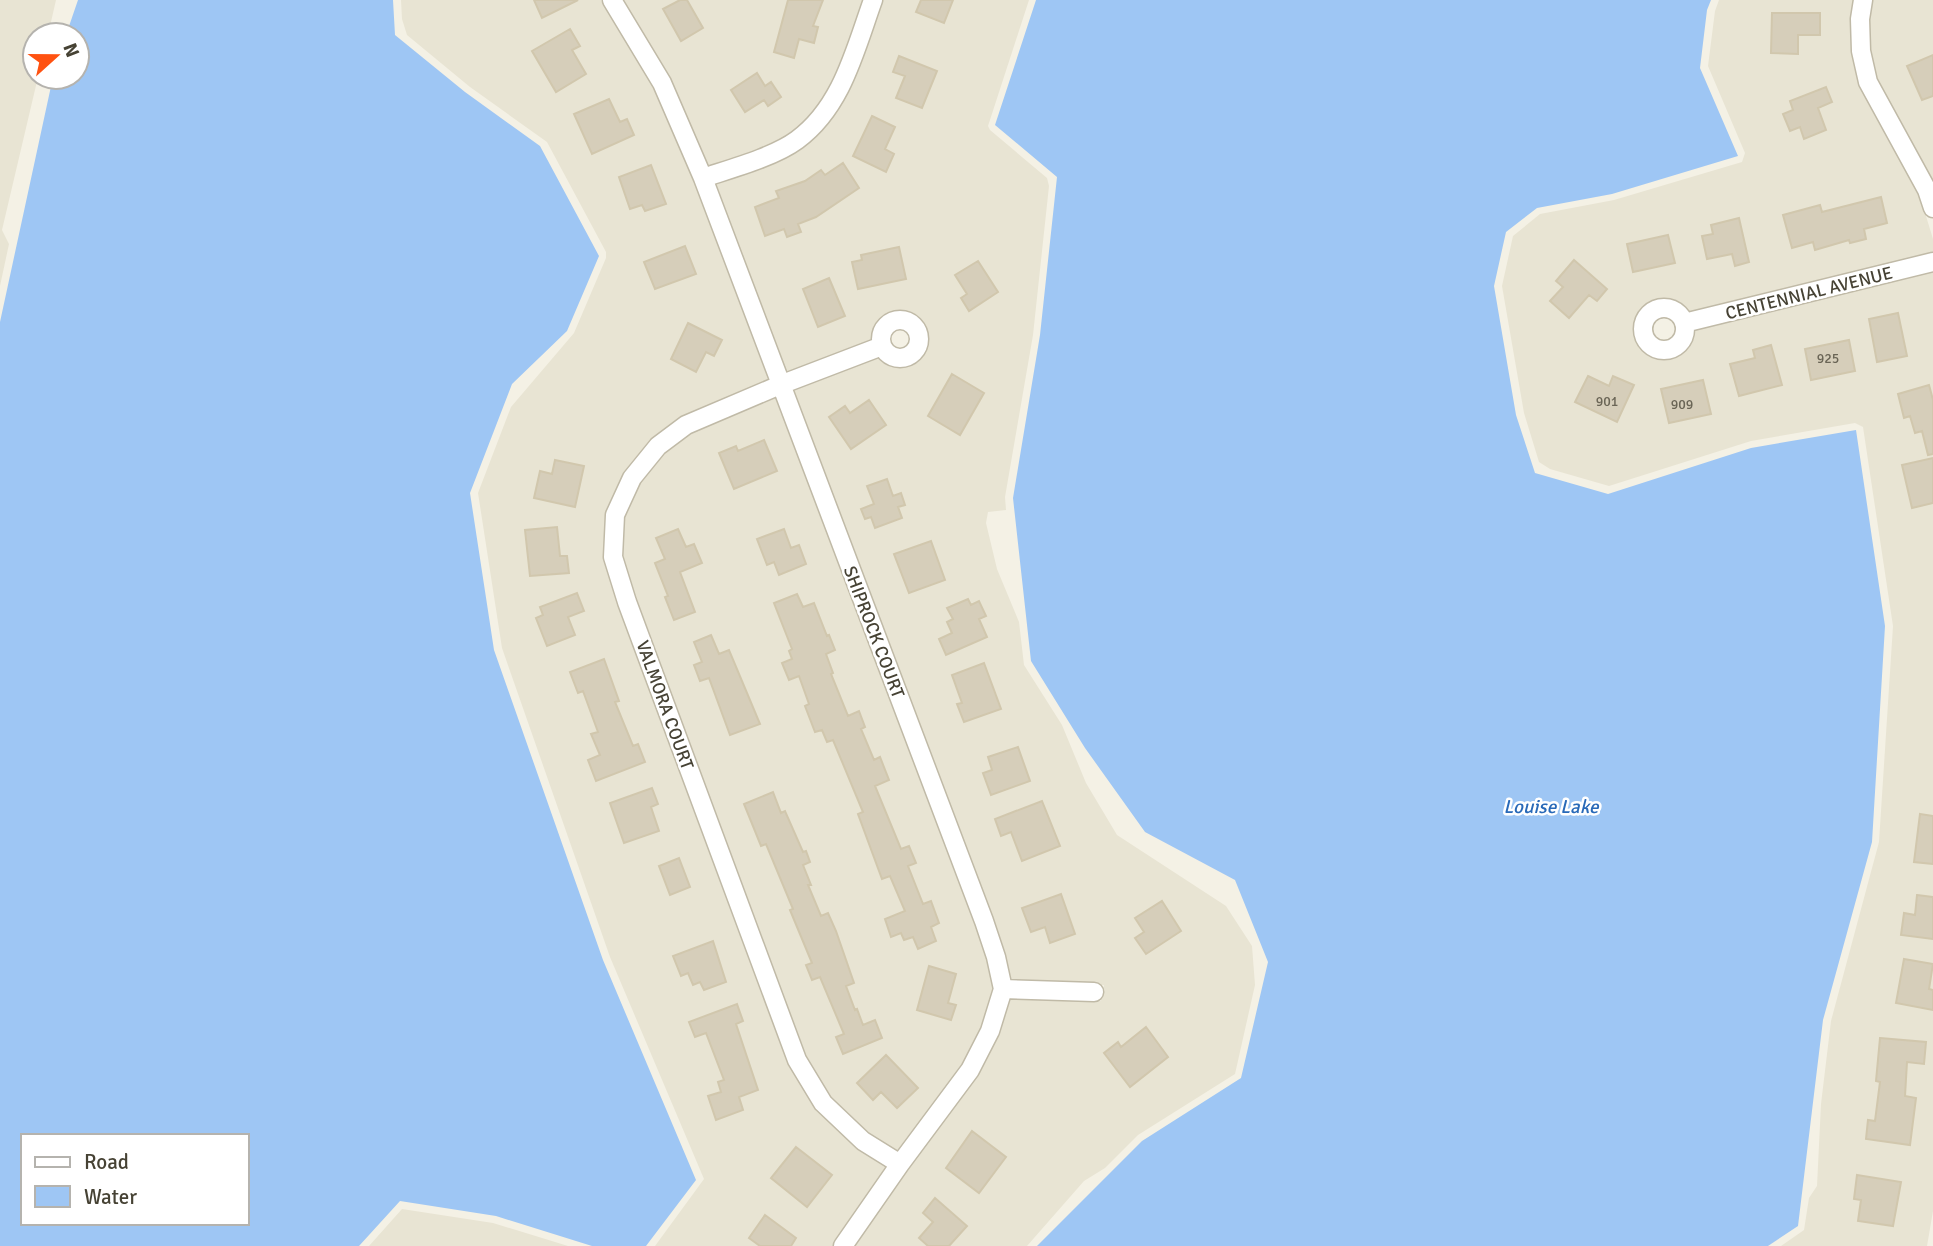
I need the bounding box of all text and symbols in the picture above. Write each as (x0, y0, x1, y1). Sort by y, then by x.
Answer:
north arrow (21, 21, 91, 91)
text: N (57, 40, 85, 61)
street label: CENTENNIAL AVENUE (1723, 262, 1895, 324)
house number: 925 (1817, 350, 1839, 367)
house number: 901 (1596, 393, 1618, 410)
house number: 909 (1671, 396, 1693, 413)
street label: SHIPROCK COURT (839, 563, 909, 701)
street label: VALMORA COURT (631, 637, 699, 773)
water label: Louise Lake (1504, 795, 1600, 819)
legend (21, 1134, 248, 1225)
text: Road (84, 1149, 129, 1175)
text: Water (84, 1184, 137, 1210)

